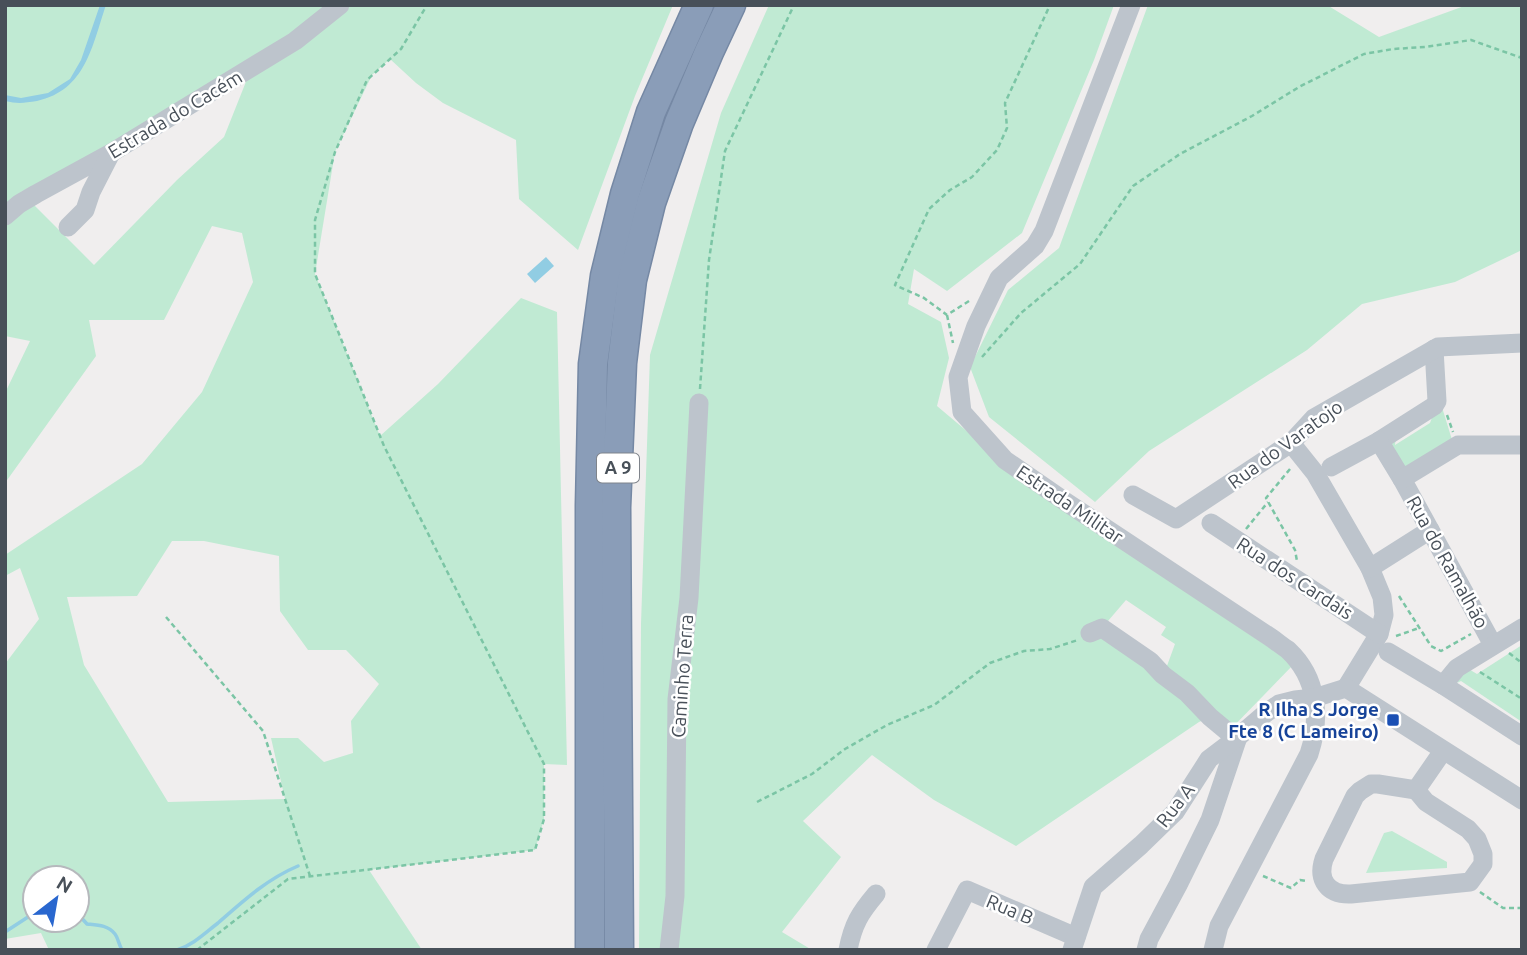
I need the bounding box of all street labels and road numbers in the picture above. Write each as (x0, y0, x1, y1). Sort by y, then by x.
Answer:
street label: Estrada do Cacém (104, 65, 246, 163)
street label: Rua do Varatojo (1223, 395, 1347, 493)
road number: A 9 (597, 454, 639, 482)
street label: Estrada Militar (1013, 460, 1127, 548)
street label: Rua do Ramalhão (1403, 492, 1493, 632)
street label: Rua dos Cardais (1233, 532, 1357, 624)
street label: Caminho Terra (667, 613, 697, 739)
street label: Rua A (1151, 778, 1199, 831)
street label: Rua B (983, 889, 1037, 929)

